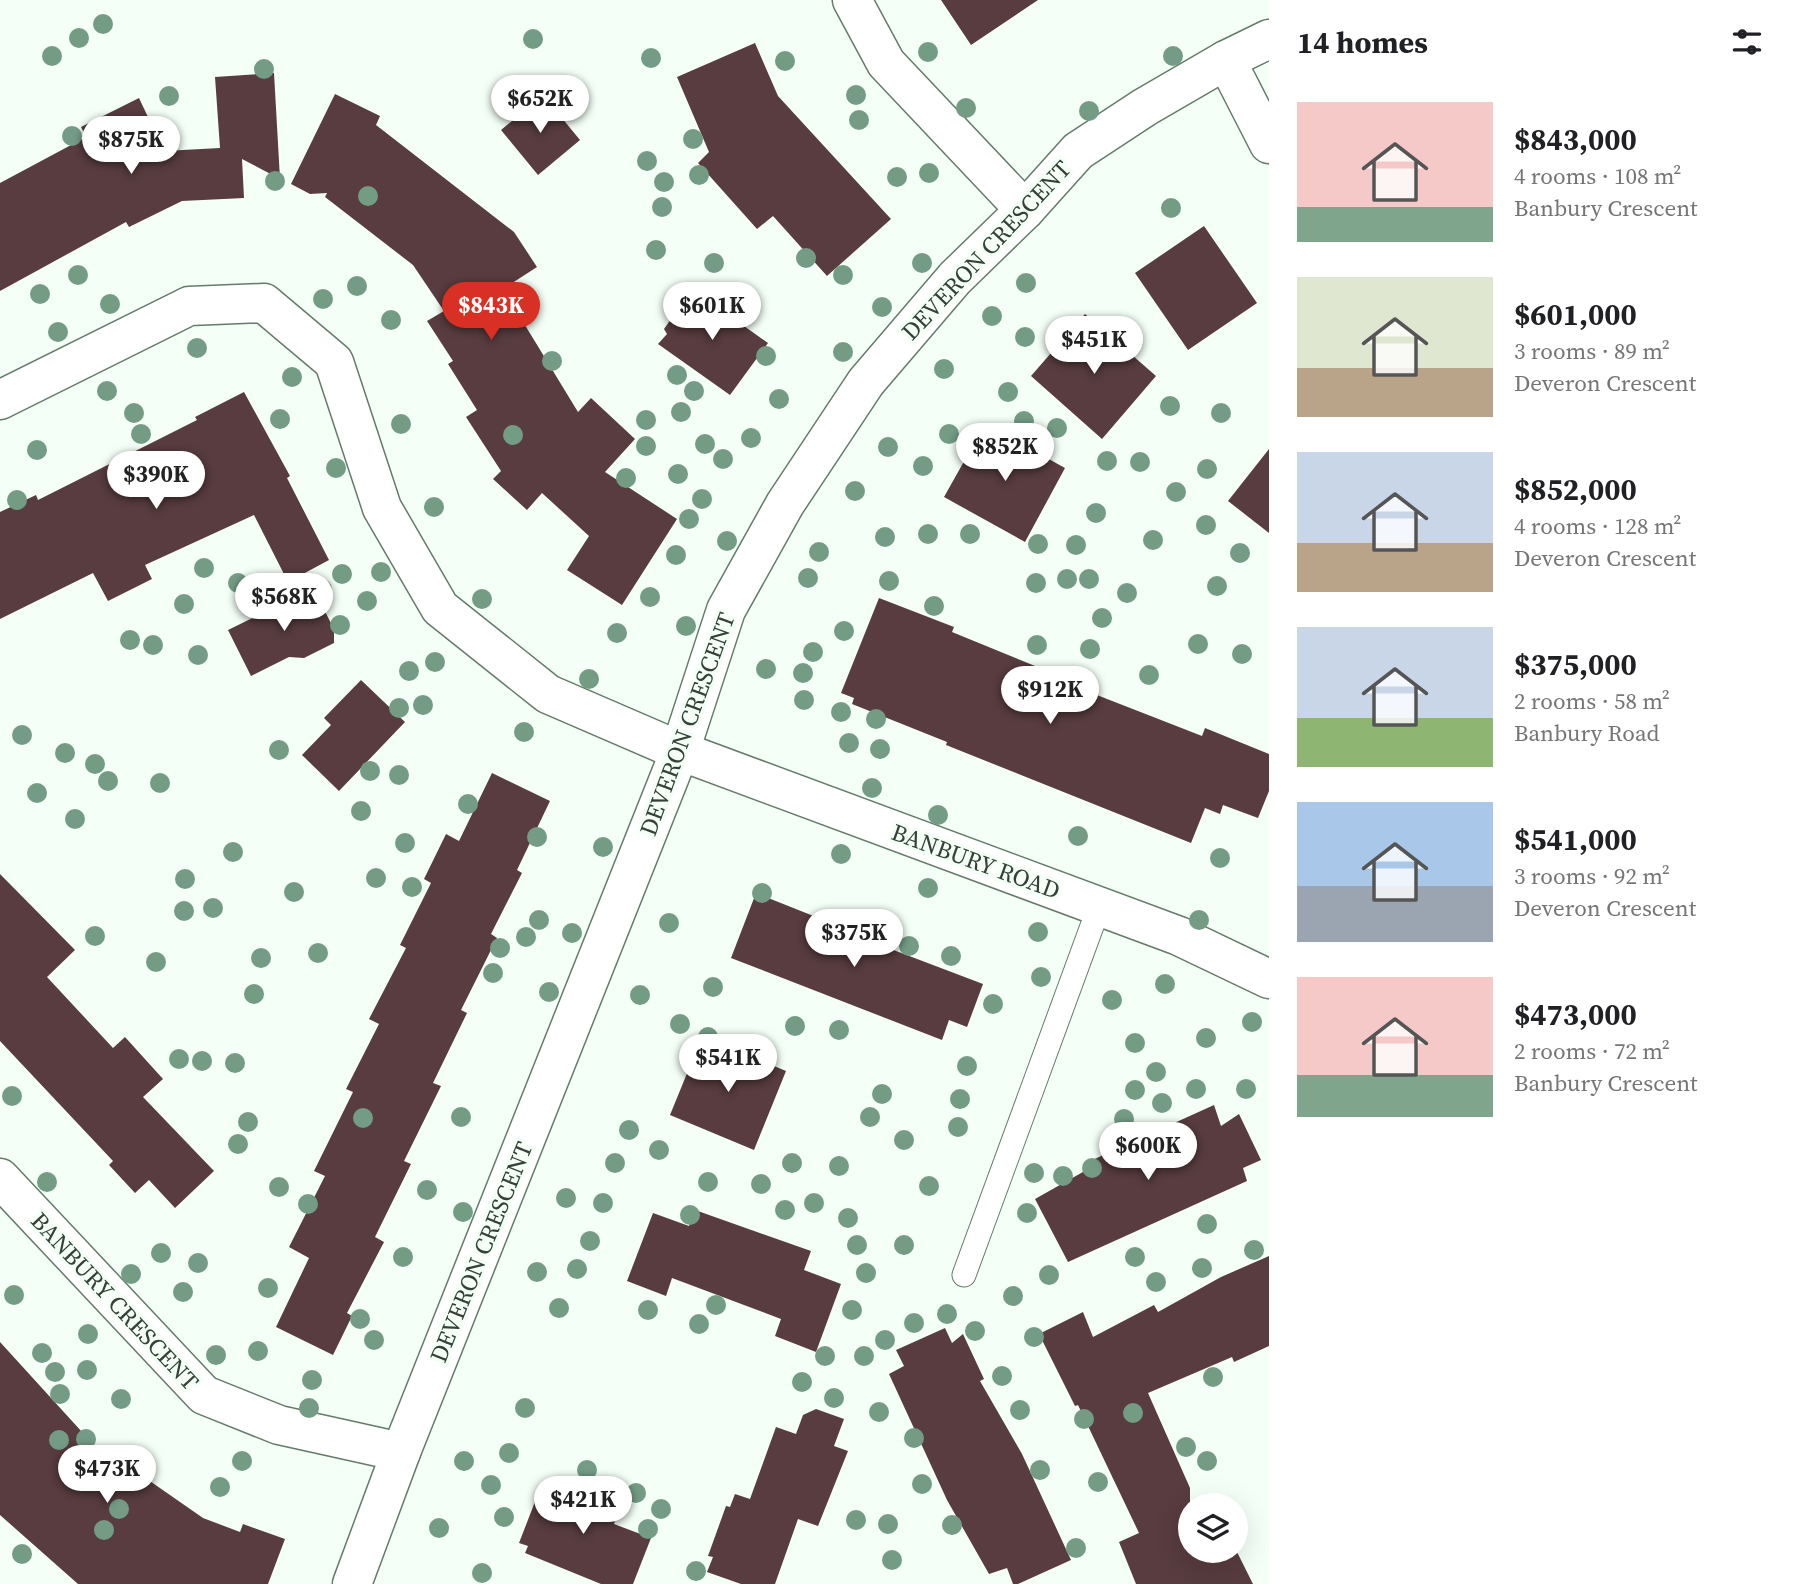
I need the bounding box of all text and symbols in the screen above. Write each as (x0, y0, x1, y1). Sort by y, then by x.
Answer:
text: 14 homes (1297, 22, 1428, 63)
icon: filters (1728, 23, 1766, 61)
pin: $652K (491, 76, 589, 135)
text: $652K (507, 82, 573, 114)
pin: $875K (82, 116, 180, 176)
text: $843,000 (1514, 119, 1637, 160)
text: $875K (98, 123, 164, 155)
icon: home (1353, 130, 1437, 214)
street label: DEVERON CRESCENT (894, 152, 1079, 347)
text: 4 rooms · 108 m² (1514, 160, 1681, 192)
text: Banbury Crescent (1514, 192, 1698, 224)
pin: $843K (442, 282, 540, 342)
pin: $601K (663, 282, 761, 342)
text: $843K (458, 289, 524, 321)
text: $601K (679, 289, 745, 321)
text: $601,000 (1514, 294, 1637, 335)
icon: home (1353, 305, 1437, 389)
pin: $451K (1045, 316, 1143, 376)
text: $451K (1061, 323, 1127, 355)
text: 3 rooms · 89 m² (1514, 335, 1670, 367)
text: Deveron Crescent (1514, 367, 1696, 399)
pin: $852K (956, 424, 1054, 483)
text: $852K (972, 430, 1038, 462)
pin: $390K (107, 452, 205, 511)
text: $390K (123, 458, 189, 490)
text: $852,000 (1514, 469, 1637, 510)
icon: home (1353, 480, 1437, 564)
text: 4 rooms · 128 m² (1514, 510, 1681, 542)
text: Deveron Crescent (1514, 542, 1696, 574)
pin: $568K (235, 574, 333, 633)
text: $568K (251, 580, 317, 612)
street label: DEVERON CRESCENT (631, 607, 743, 840)
text: $375,000 (1514, 644, 1637, 685)
icon: home (1353, 655, 1437, 739)
pin: $912K (1001, 666, 1099, 726)
text: $912K (1017, 673, 1083, 705)
text: 2 rooms · 58 m² (1514, 685, 1670, 717)
text: Banbury Road (1514, 717, 1660, 749)
street label: BANBURY ROAD (887, 815, 1065, 907)
text: $541,000 (1514, 819, 1637, 860)
icon: home (1353, 830, 1437, 914)
text: 3 rooms · 92 m² (1514, 860, 1670, 892)
text: Deveron Crescent (1514, 892, 1696, 924)
pin: $375K (805, 909, 903, 969)
text: $375K (821, 916, 887, 948)
text: $473,000 (1514, 994, 1637, 1035)
icon: home (1353, 1005, 1437, 1089)
pin: $541K (679, 1034, 777, 1094)
text: 2 rooms · 72 m² (1514, 1035, 1670, 1067)
text: $541K (695, 1041, 761, 1073)
text: Banbury Crescent (1514, 1067, 1698, 1099)
pin: $600K (1099, 1122, 1197, 1182)
text: $600K (1115, 1129, 1181, 1161)
street label: DEVERON CRESCENT (422, 1136, 541, 1367)
street label: BANBURY CRESCENT (24, 1205, 207, 1398)
pin: $473K (58, 1446, 156, 1505)
text: $473K (74, 1452, 140, 1484)
pin: $421K (534, 1476, 632, 1536)
text: $421K (550, 1483, 616, 1515)
map controls (1178, 1493, 1248, 1563)
button: layers (1178, 1493, 1248, 1563)

